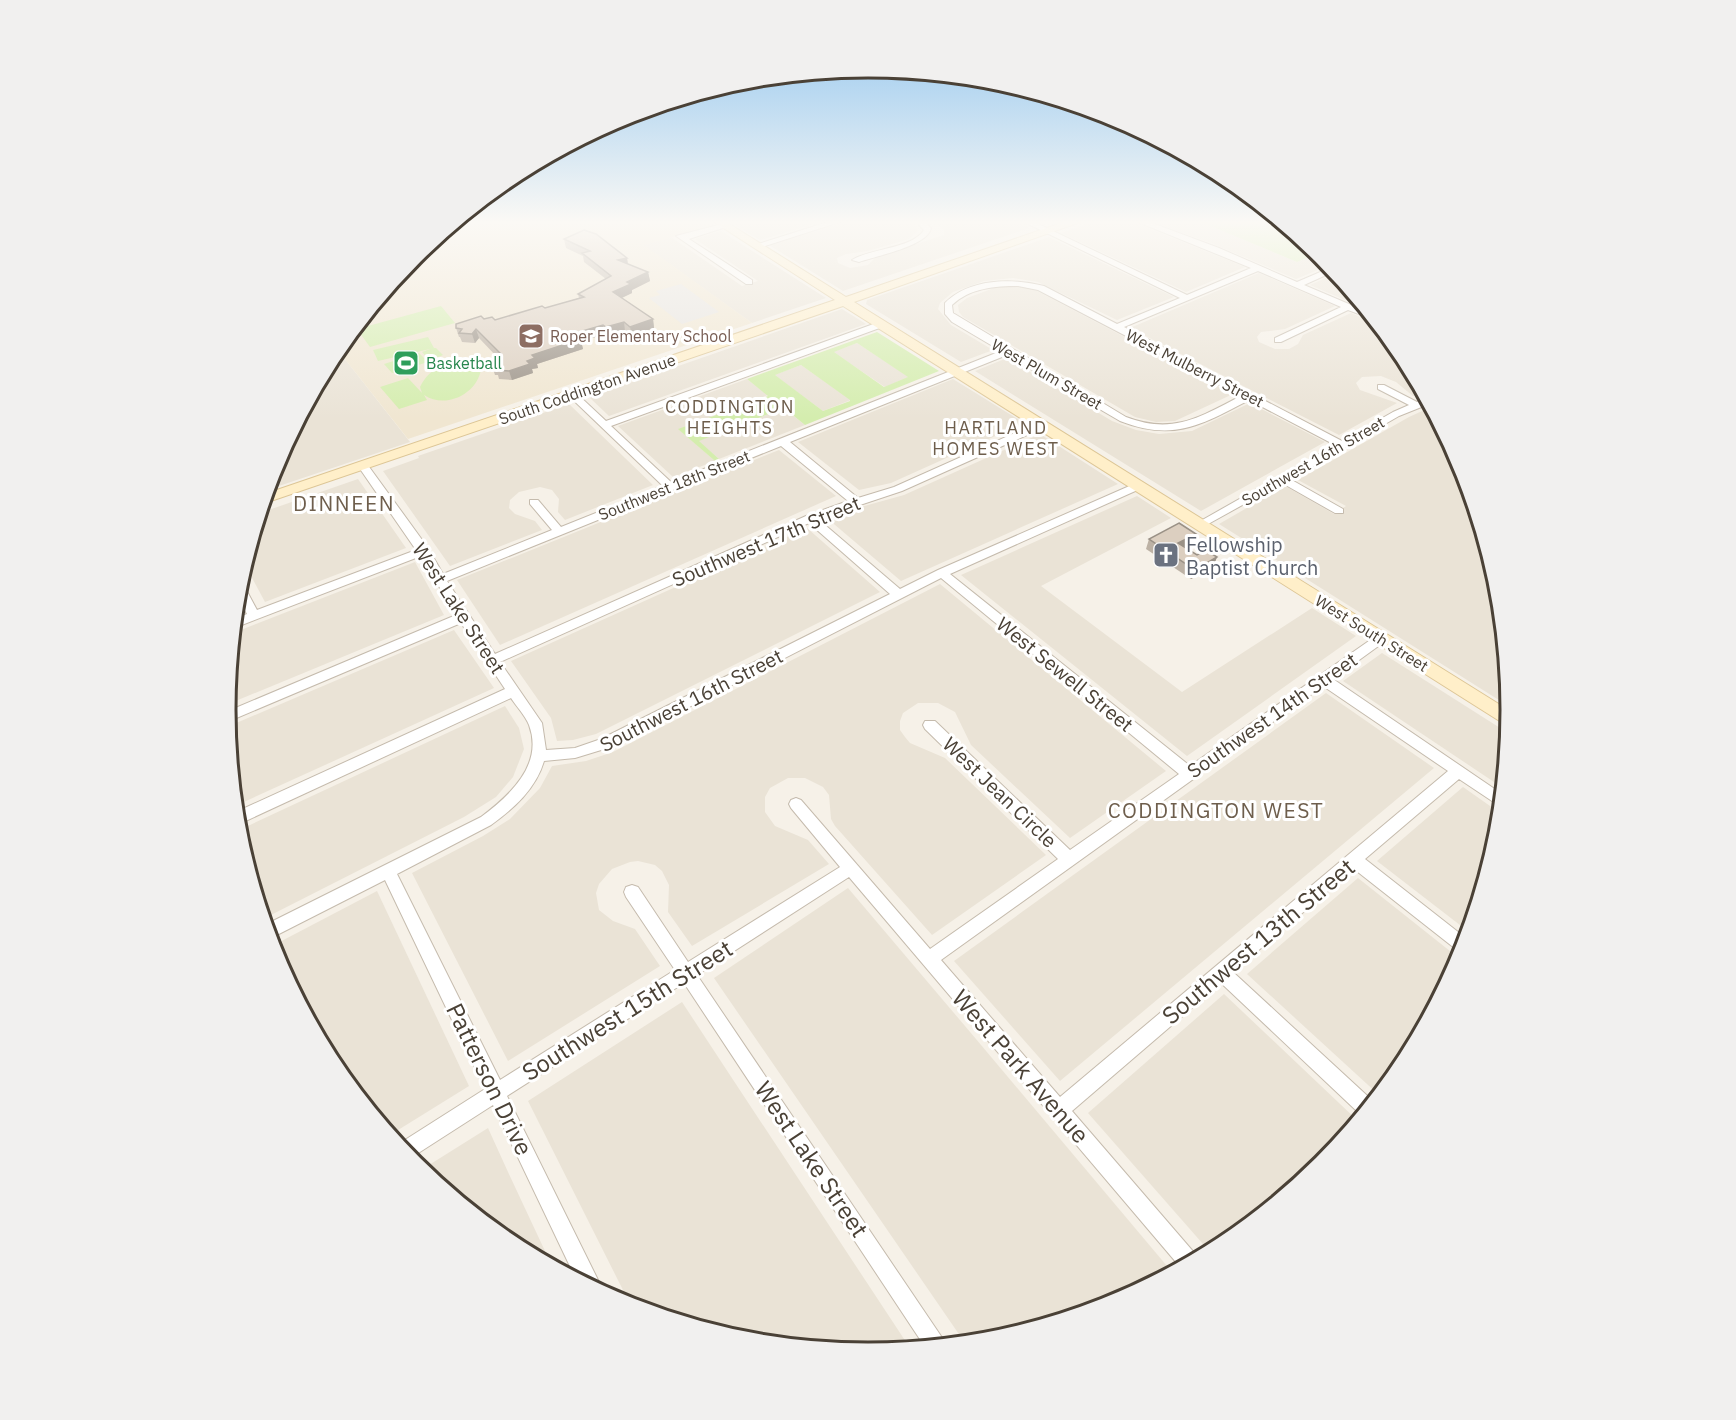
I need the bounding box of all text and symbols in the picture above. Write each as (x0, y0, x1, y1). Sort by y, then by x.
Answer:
school or university icon: Roper Elementary School (516, 321, 546, 351)
street label: West Mulberry Street (1123, 325, 1267, 411)
place label: Roper Elementary School (550, 326, 732, 346)
street label: West Plum Street (988, 334, 1106, 414)
sports icon: Basketball (391, 348, 421, 378)
street label: South Coddington Avenue (496, 349, 678, 429)
place label: Basketball (426, 353, 502, 373)
district label: CODDINGTON HEIGHTS (665, 395, 795, 439)
street label: Southwest 16th Street (1238, 412, 1388, 510)
district label: HARTLAND HOMES WEST (932, 416, 1060, 460)
street label: Southwest 18th Street (595, 445, 753, 525)
district label: DINNEEN (293, 489, 395, 517)
street label: Southwest 17th Street (668, 489, 864, 593)
place label: Fellowship Baptist Church (1186, 531, 1318, 581)
street label: West Lake Street (406, 537, 512, 679)
church icon: Fellowship Baptist Church (1151, 540, 1181, 570)
street label: West South Street (1312, 590, 1432, 676)
street label: West Sewell Street (991, 610, 1139, 738)
street label: Southwest 16th Street (595, 642, 787, 758)
street label: Southwest 14th Street (1182, 646, 1362, 784)
street label: West Jean Circle (937, 731, 1063, 853)
district label: CODDINGTON WEST (1108, 796, 1324, 824)
street label: Southwest 13th Street (1155, 851, 1361, 1031)
street label: Southwest 15th Street (516, 932, 738, 1088)
street label: West Park Avenue (945, 982, 1097, 1150)
street label: Patterson Drive (439, 997, 541, 1161)
street label: West Lake Street (748, 1075, 876, 1243)

